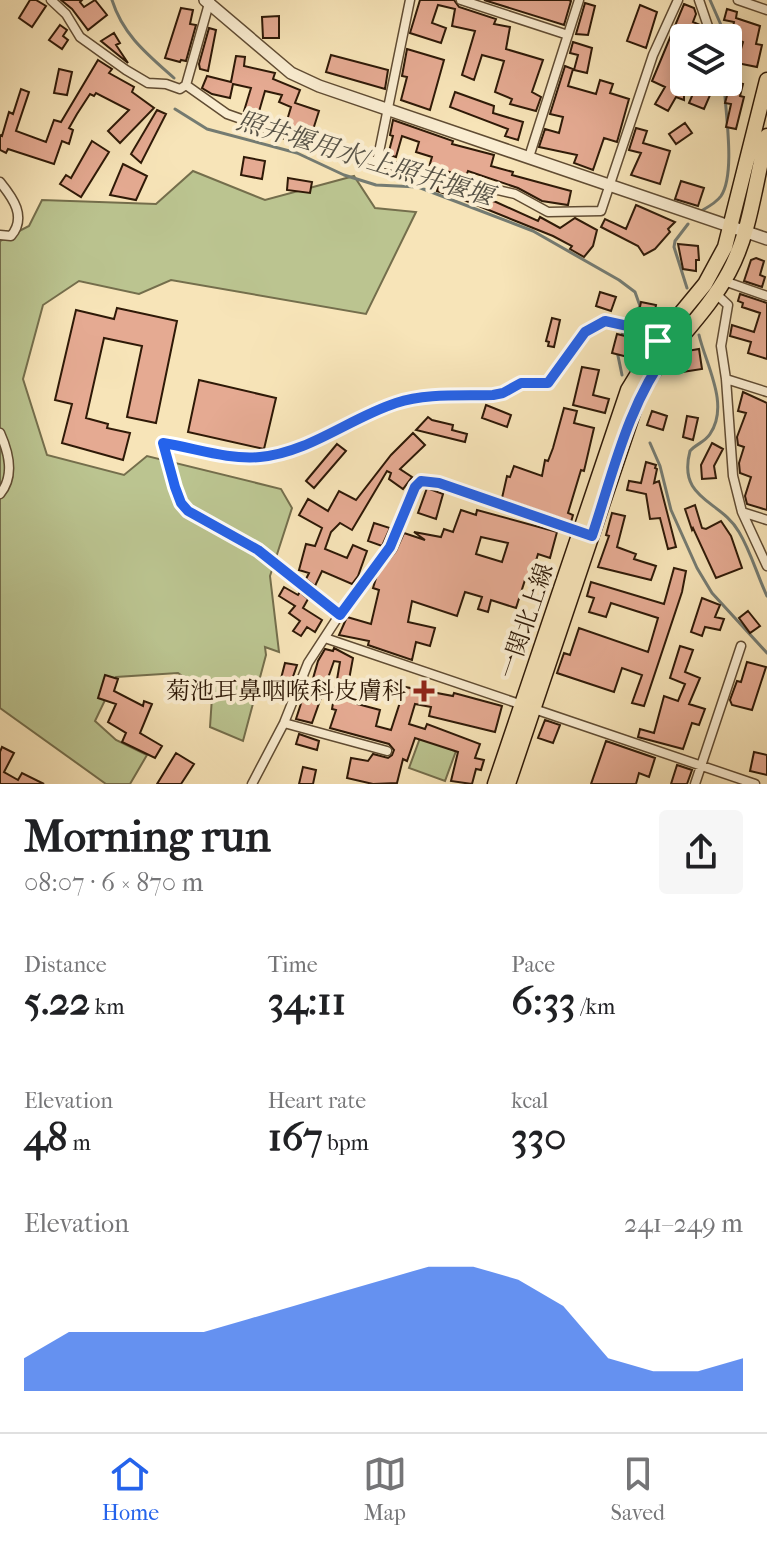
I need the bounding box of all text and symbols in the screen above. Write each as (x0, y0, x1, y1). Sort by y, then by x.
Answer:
map controls (670, 24, 742, 96)
button: layers (670, 24, 742, 96)
water label: 照井堰用水/上照井堰堰 (233, 105, 500, 213)
pin (624, 307, 692, 375)
icon: arrive (636, 319, 680, 363)
street label: 一関北上線 (493, 560, 559, 682)
place label: 菊池耳鼻咽喉科皮膚科 (166, 677, 406, 705)
marker: 菊池耳鼻咽喉科皮膚科 (413, 680, 435, 702)
button: share (659, 810, 743, 894)
text: Morning run (24, 811, 271, 862)
text: 08:07 · 6 × 870 m (24, 867, 203, 898)
text: Distance (24, 952, 107, 978)
text: Time (268, 952, 318, 978)
text: Pace (511, 952, 555, 978)
text: 5.22 (24, 978, 90, 1024)
text: 34:11 (268, 978, 346, 1024)
text: 6:33 (511, 978, 576, 1024)
text: km (90, 994, 124, 1020)
text: /km (576, 994, 615, 1020)
text: Elevation (24, 1088, 113, 1114)
text: Heart rate (268, 1088, 366, 1114)
text: kcal (511, 1088, 548, 1114)
text: 48 (24, 1114, 68, 1160)
text: 167 (268, 1114, 322, 1160)
text: 330 (511, 1114, 566, 1160)
text: m (68, 1130, 91, 1156)
text: bpm (322, 1130, 369, 1156)
text: Elevation (24, 1208, 129, 1239)
text: 241–249 m (624, 1208, 743, 1239)
tab: Home (102, 1452, 159, 1526)
tab: Map (363, 1452, 407, 1526)
tab: Saved (611, 1452, 665, 1526)

